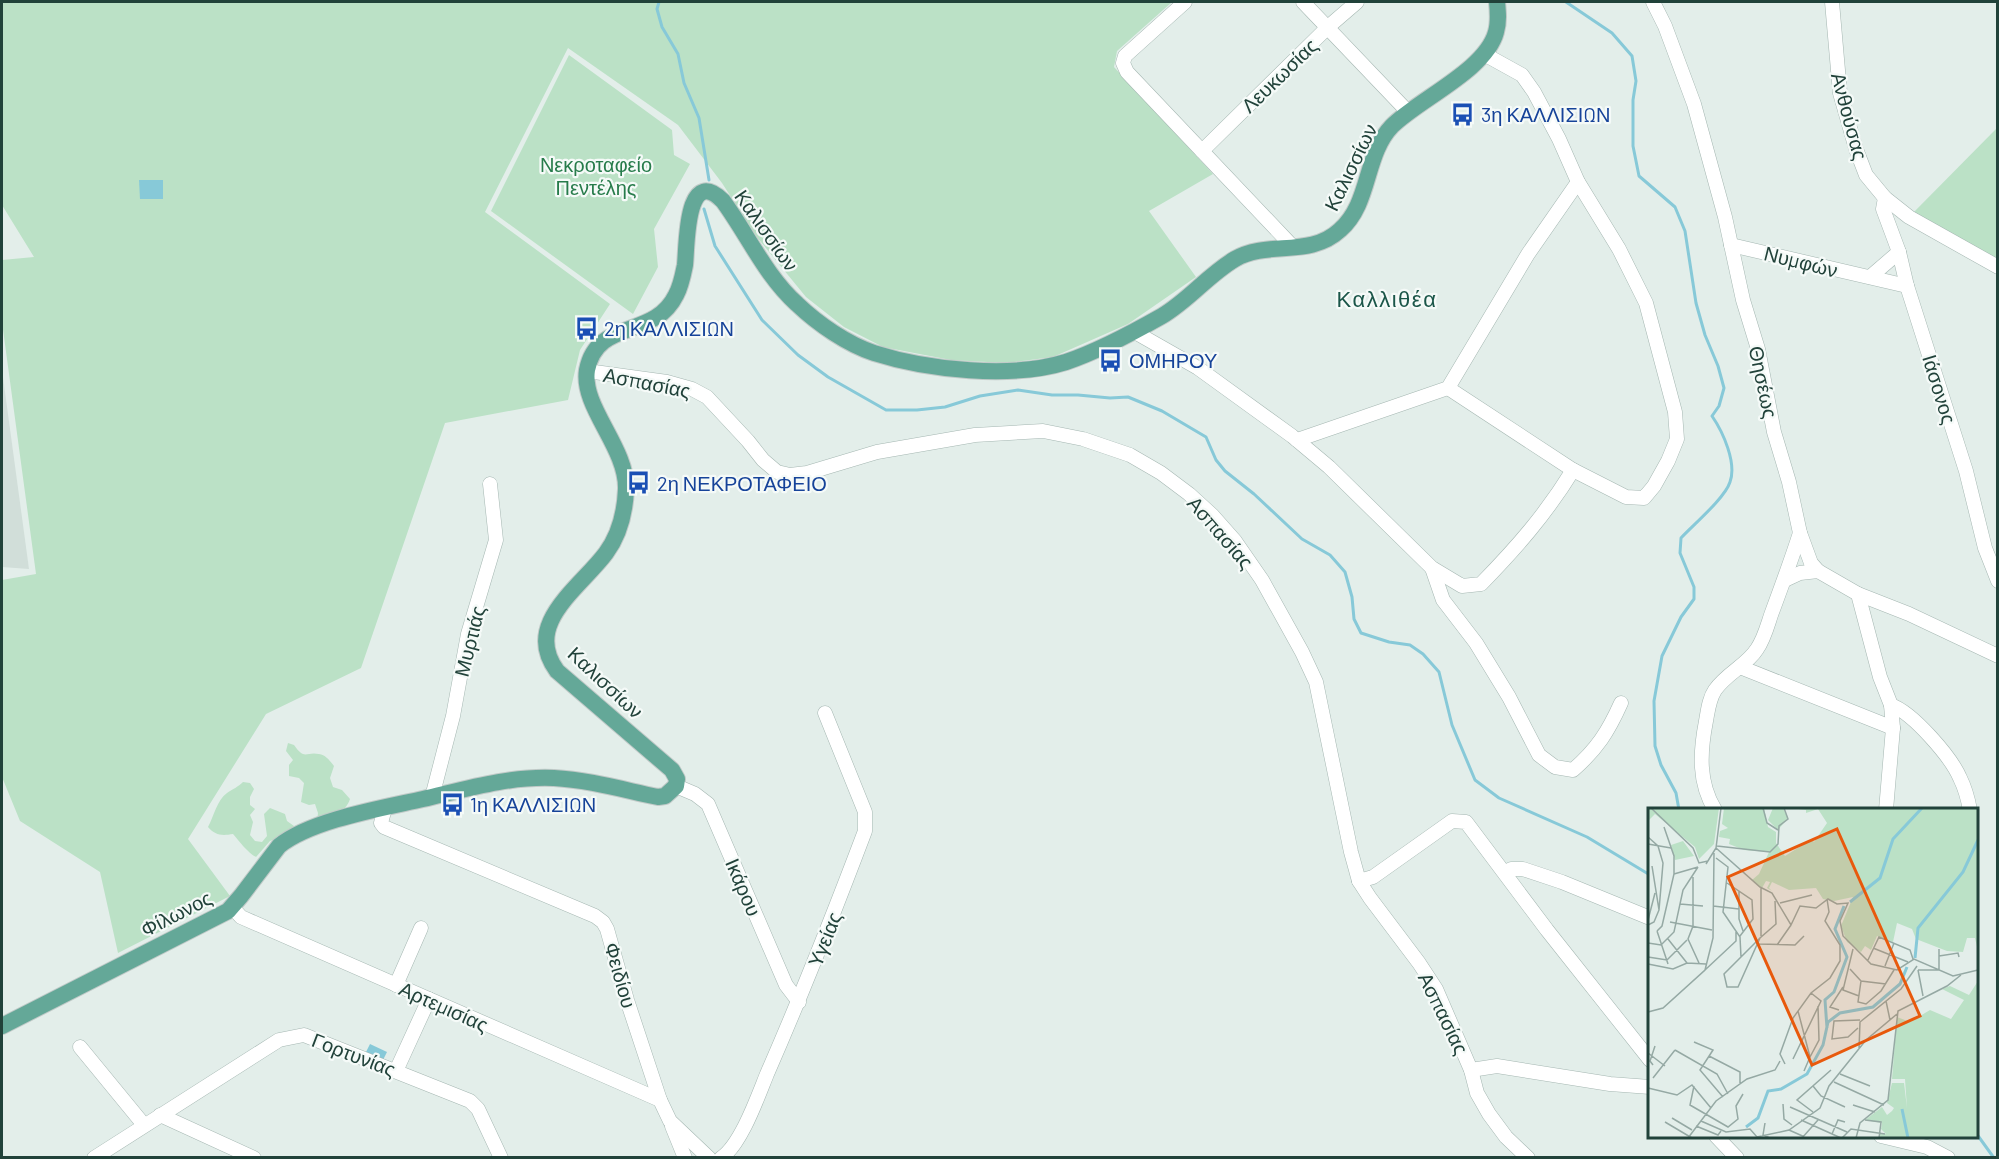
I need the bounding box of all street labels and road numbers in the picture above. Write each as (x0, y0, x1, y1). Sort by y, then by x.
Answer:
street label: Λευκωσίας (1236, 33, 1322, 117)
street label: Ανθούσας (1827, 70, 1873, 163)
street label: Καλισσίων (1319, 120, 1381, 214)
street label: Καλισσίων (730, 185, 804, 275)
street label: Νυμφών (1762, 240, 1840, 282)
street label: Θησέως (1745, 344, 1783, 421)
street label: Ιάσονος (1918, 351, 1962, 427)
street label: Ασπασίας (601, 362, 693, 402)
street label: Ασπασίας (1183, 491, 1259, 573)
street label: Μυρτιάς (449, 603, 489, 679)
street label: Καλισσίων (563, 641, 649, 723)
street label: Ικάρου (721, 855, 767, 919)
street label: Φίλωνος (136, 885, 216, 941)
street label: Υγείας (802, 908, 846, 970)
street label: Φειδίου (600, 940, 642, 1010)
street label: Ασπασίας (1414, 968, 1474, 1058)
street label: Αρτεμισίας (396, 976, 492, 1036)
street label: Γορτυνίας (309, 1027, 400, 1081)

